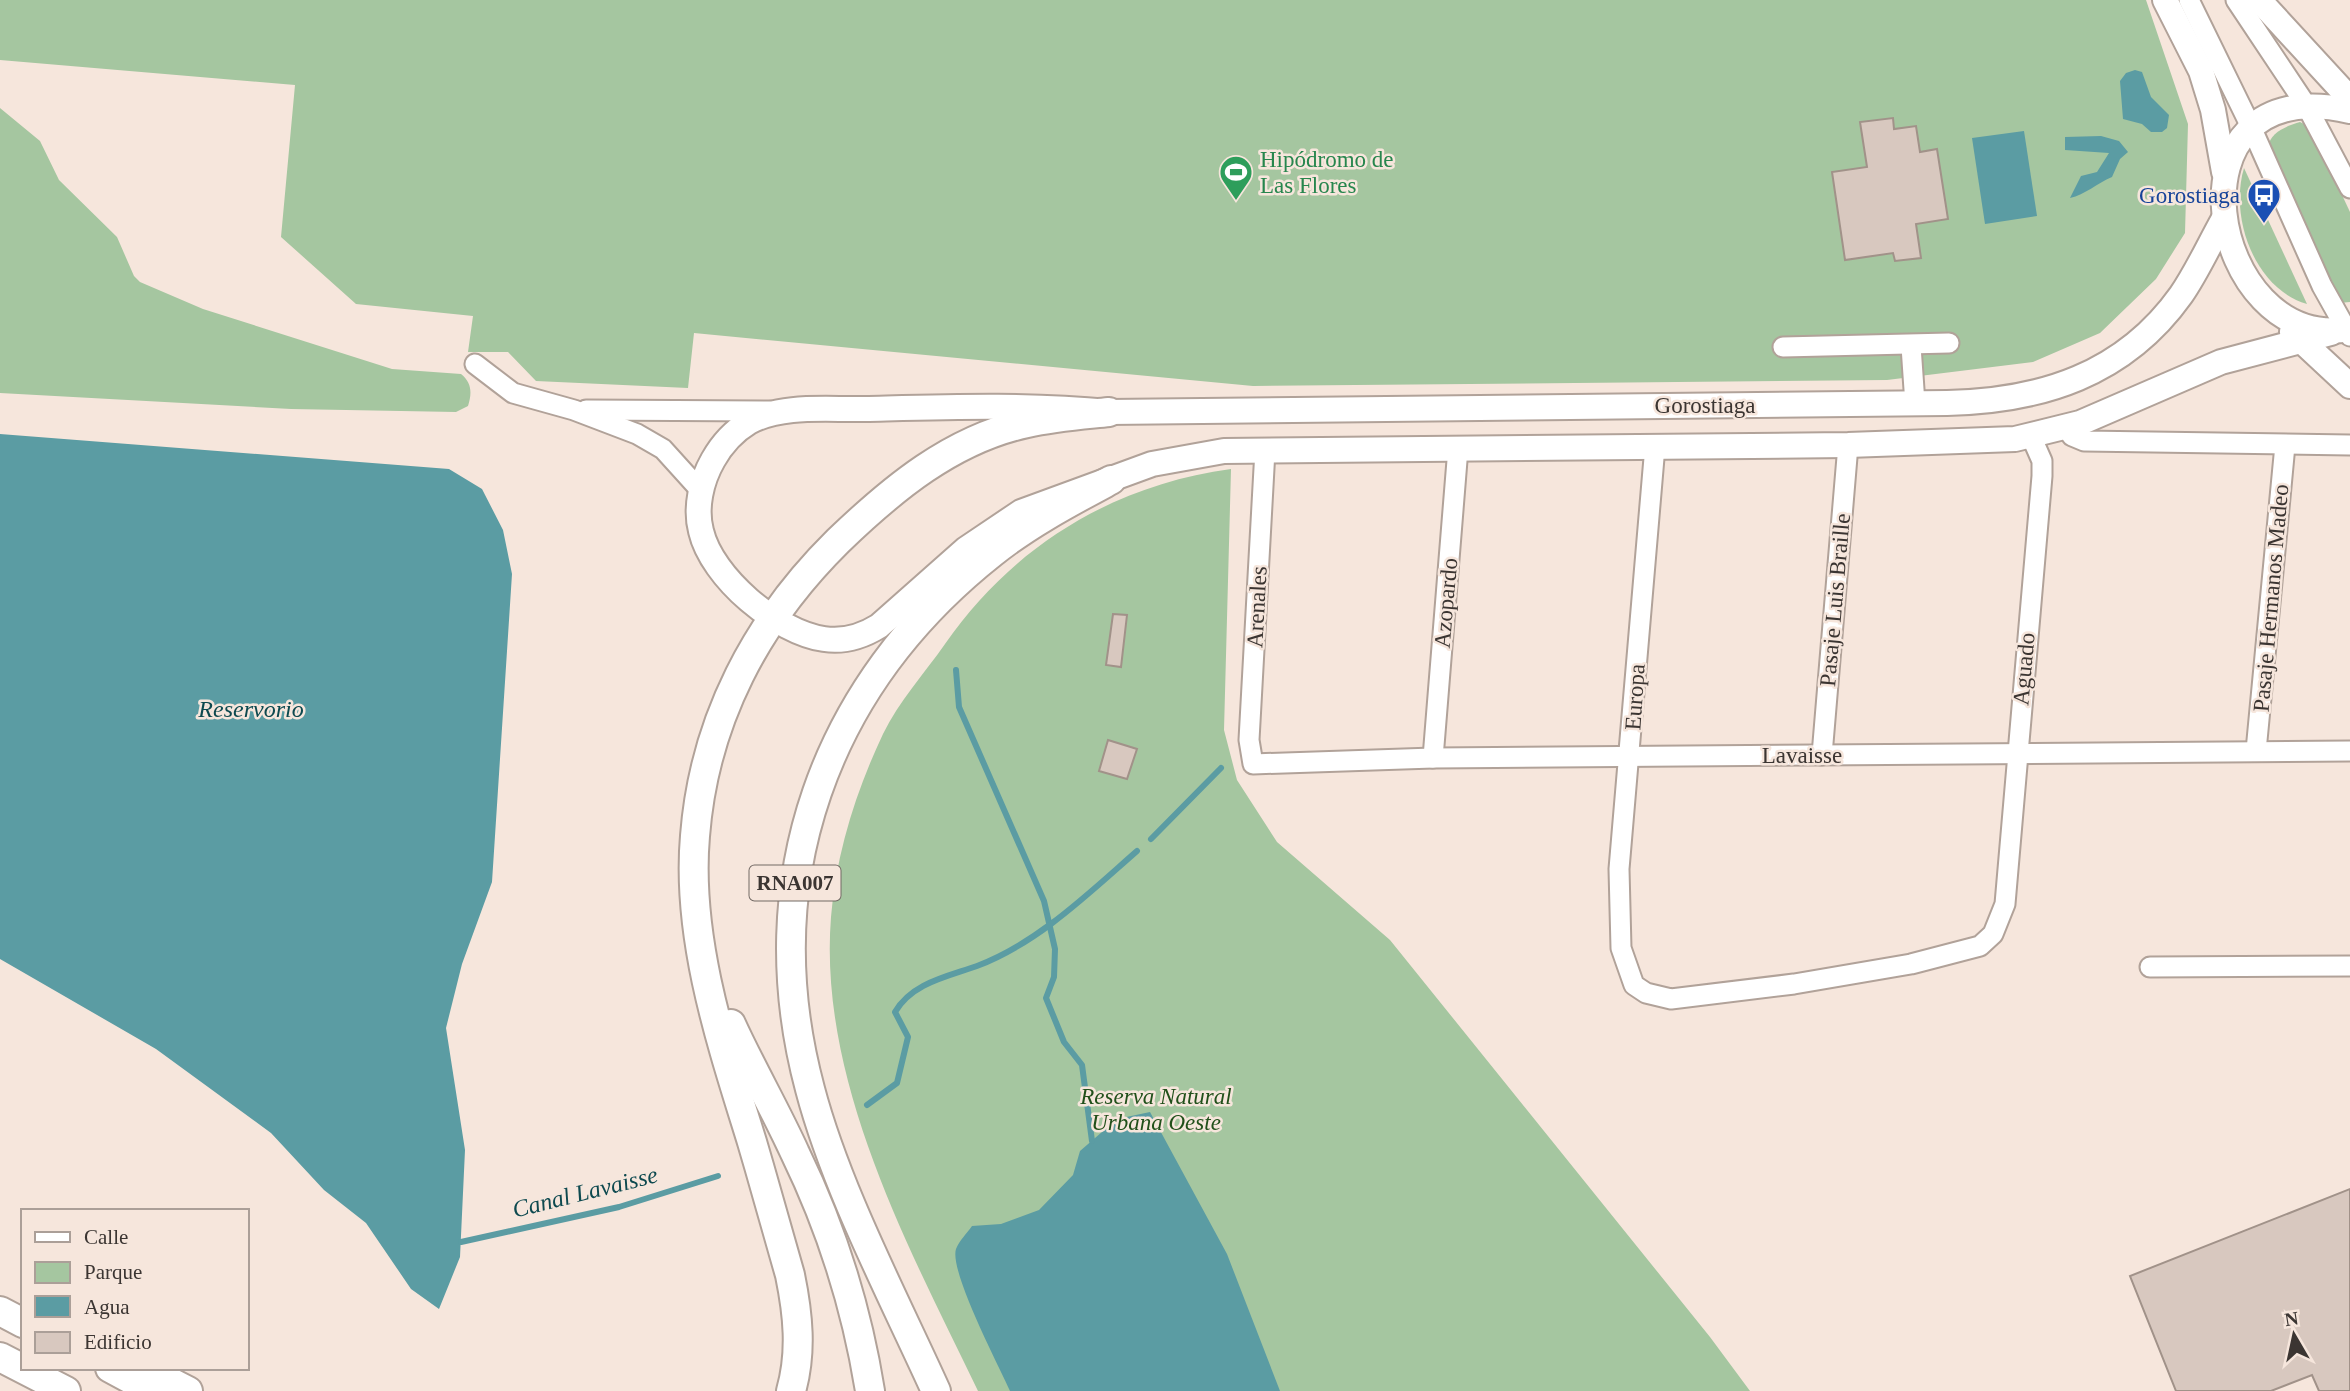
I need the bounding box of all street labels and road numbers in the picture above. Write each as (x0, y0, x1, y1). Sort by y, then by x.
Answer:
street label: Gorostiaga (1655, 393, 1755, 418)
street label: Pasaje Hermanos Madeo (2249, 483, 2293, 713)
street label: Pasaje Luis Braille (1815, 512, 1855, 688)
street label: Azopardo (1430, 557, 1462, 649)
street label: Arenales (1242, 565, 1272, 648)
street label: Aguado (2008, 632, 2040, 706)
street label: Europa (1620, 663, 1650, 731)
street label: Lavaisse (1762, 743, 1842, 768)
road number: RNA007 (750, 866, 840, 900)

